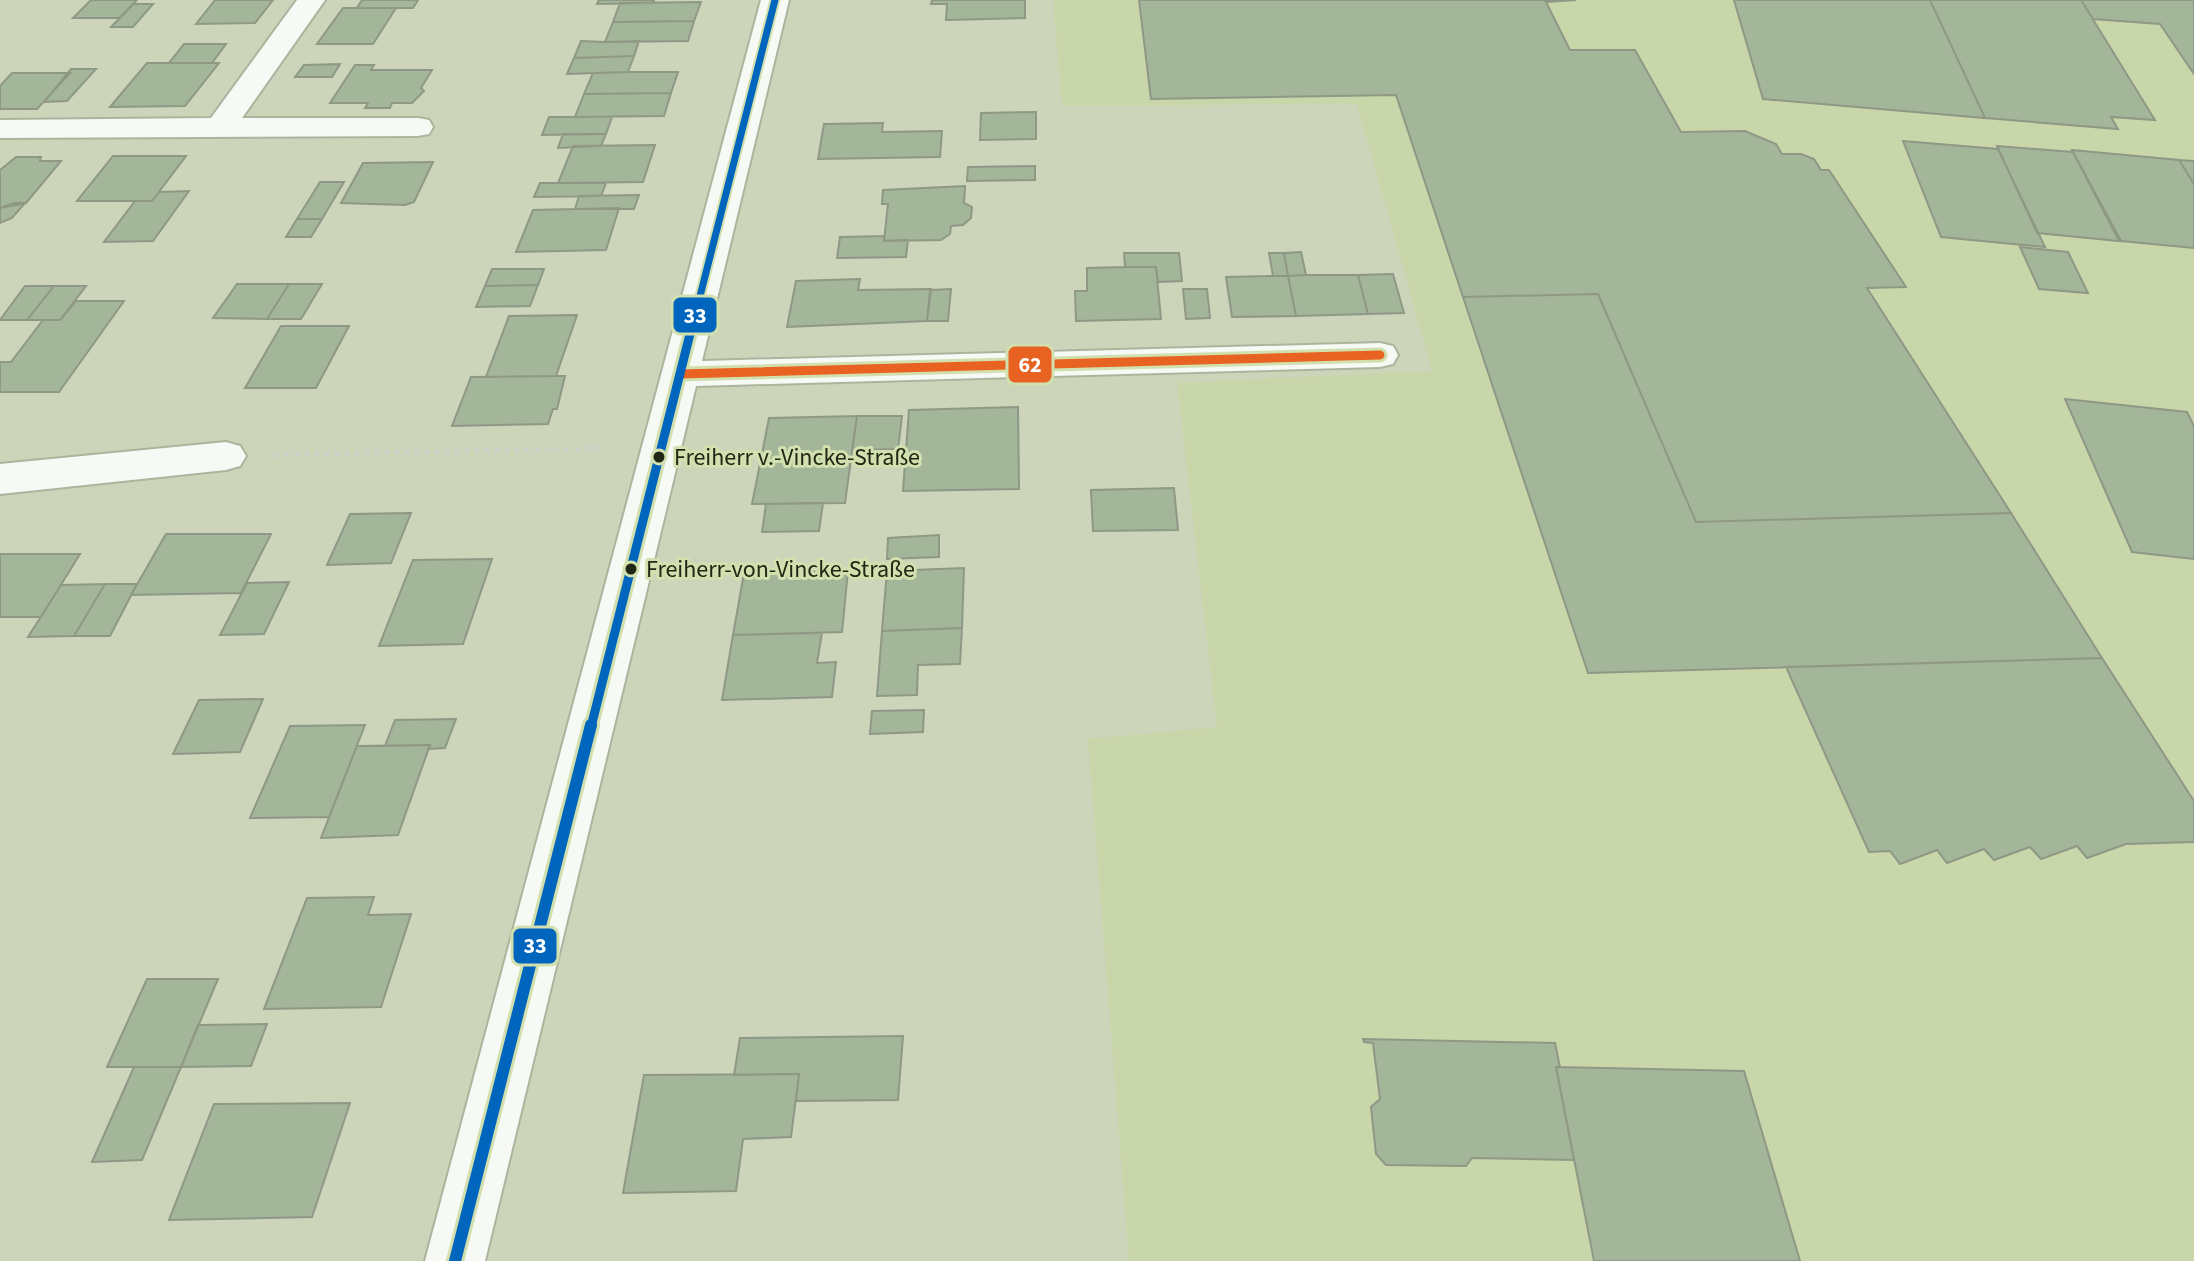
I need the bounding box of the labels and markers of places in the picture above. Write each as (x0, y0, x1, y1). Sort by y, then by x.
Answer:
place label: Freiherr v.-Vincke-Straße (674, 440, 920, 475)
marker: Freiherr v.-Vincke-Straße (651, 449, 667, 465)
place label: Freiherr-von-Vincke-Straße (646, 552, 915, 587)
marker: Freiherr-von-Vincke-Straße (623, 561, 639, 577)

